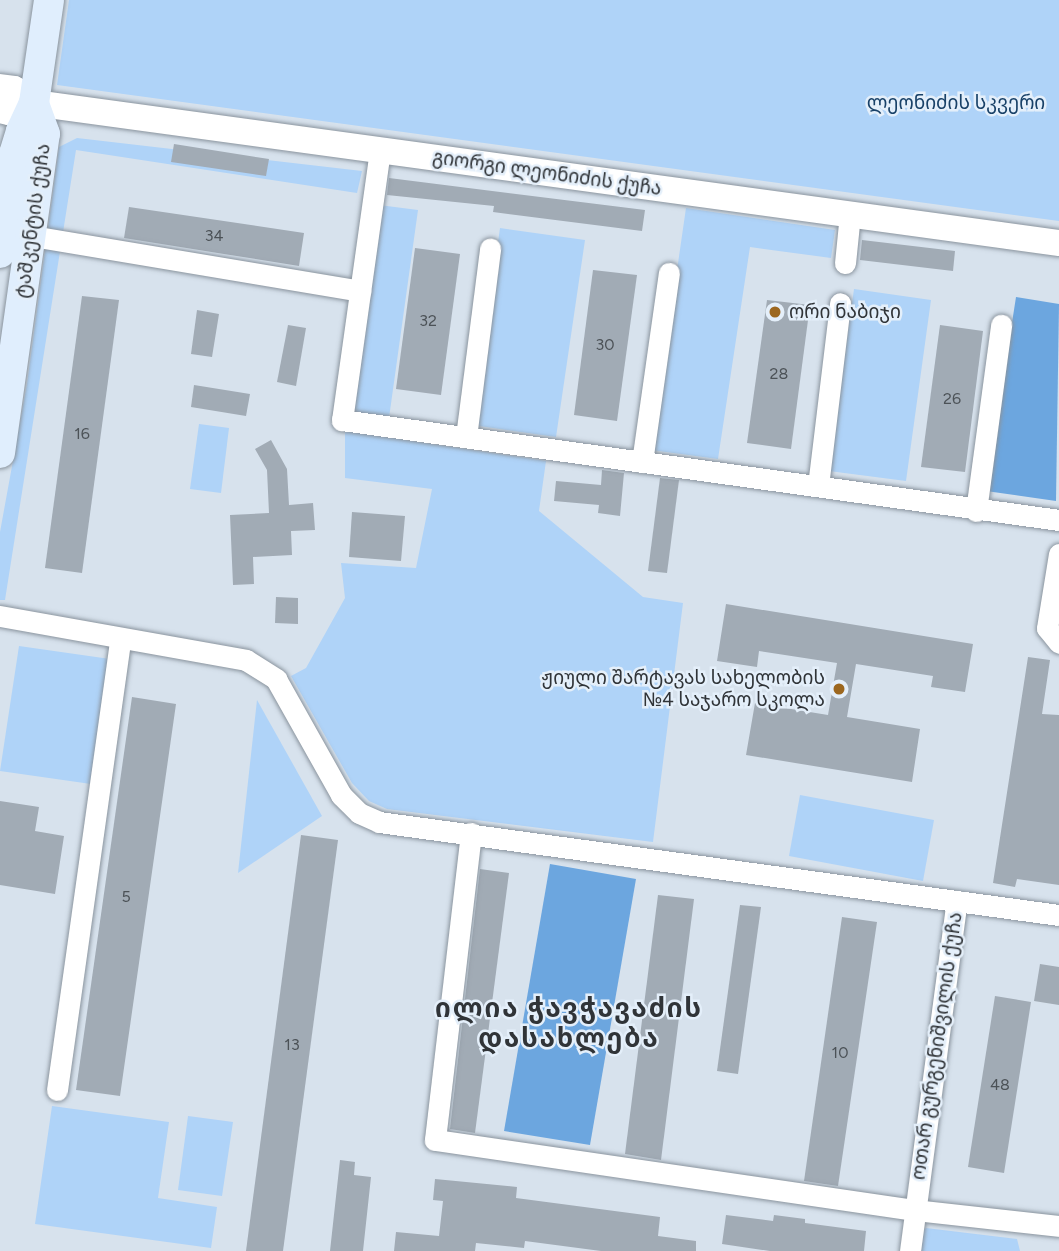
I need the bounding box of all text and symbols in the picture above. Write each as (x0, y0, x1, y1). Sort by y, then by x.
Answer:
park label: ლეონიძის სკვერი (867, 92, 1045, 114)
street label: ტაშკენტის ქუჩა (11, 142, 55, 300)
street label: გიორგი ლეონიძის ქუჩა (431, 146, 663, 200)
house number: 34 (205, 226, 223, 246)
place label: ორი ნაბიჯი (789, 301, 901, 323)
marker: ორი ნაბიჯი (767, 304, 783, 320)
house number: 32 (419, 311, 437, 331)
house number: 30 (596, 335, 614, 355)
house number: 28 (770, 364, 788, 384)
house number: 26 (943, 389, 961, 409)
house number: 16 (74, 424, 90, 444)
place label: ჟიული შარტავას სახელობის №4 საჯარო სკოლა (541, 667, 825, 711)
marker: ჟიული შარტავას სახელობის №4 საჯარო სკოლა (831, 681, 847, 697)
house number: 5 (121, 887, 131, 907)
street label: ოთარ გურგენიშვილის ქუჩა (907, 911, 967, 1181)
district label: ილია ჭავჭავაძის დასახლება (437, 993, 701, 1054)
house number: 13 (284, 1035, 300, 1055)
house number: 10 (832, 1043, 848, 1063)
house number: 48 (990, 1075, 1010, 1095)

